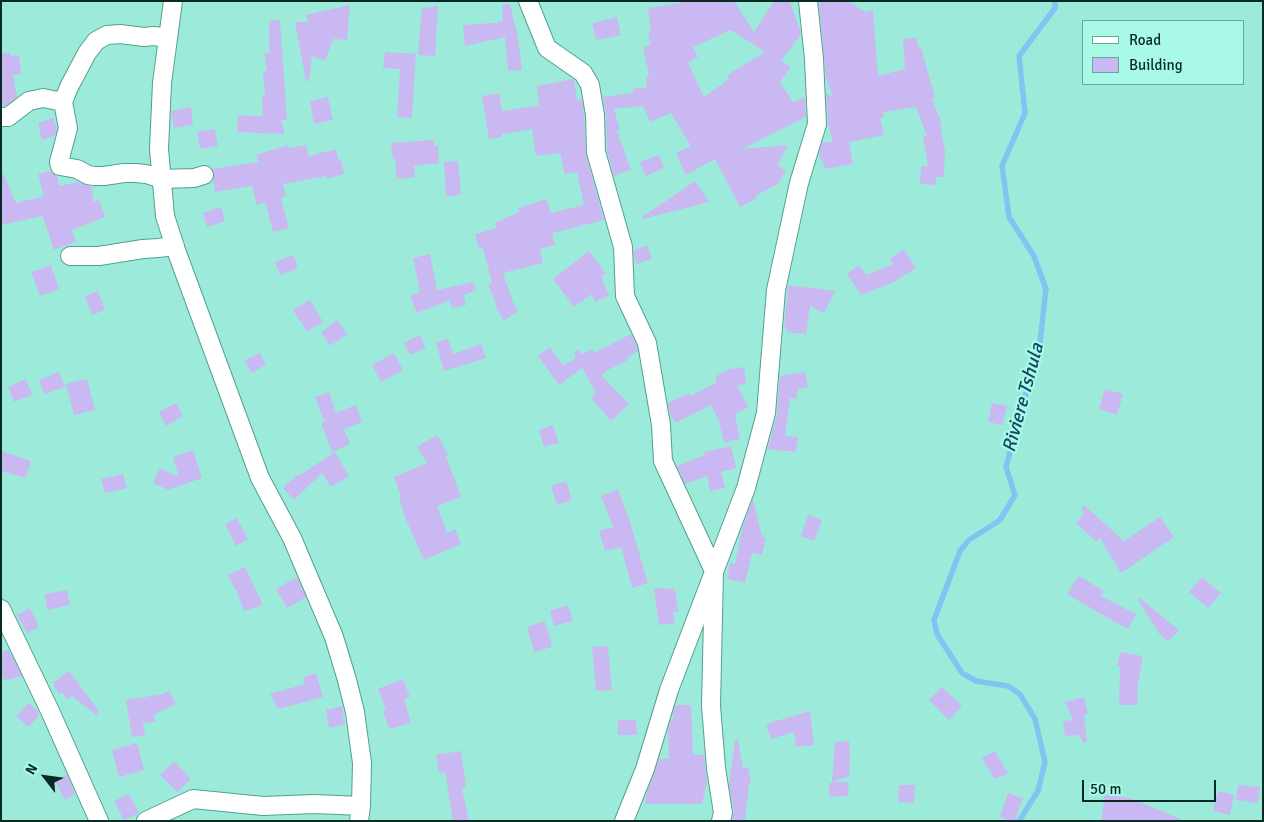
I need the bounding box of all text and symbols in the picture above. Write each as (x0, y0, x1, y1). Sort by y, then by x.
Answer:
legend (1082, 20, 1244, 85)
text: Road (1129, 31, 1161, 49)
text: Building (1129, 56, 1183, 74)
water label: Riviere Tshula (999, 341, 1049, 455)
north arrow (20, 752, 70, 802)
text: N (22, 761, 41, 778)
scale bar (1084, 770, 1218, 802)
text: 50 m (1090, 780, 1121, 798)

